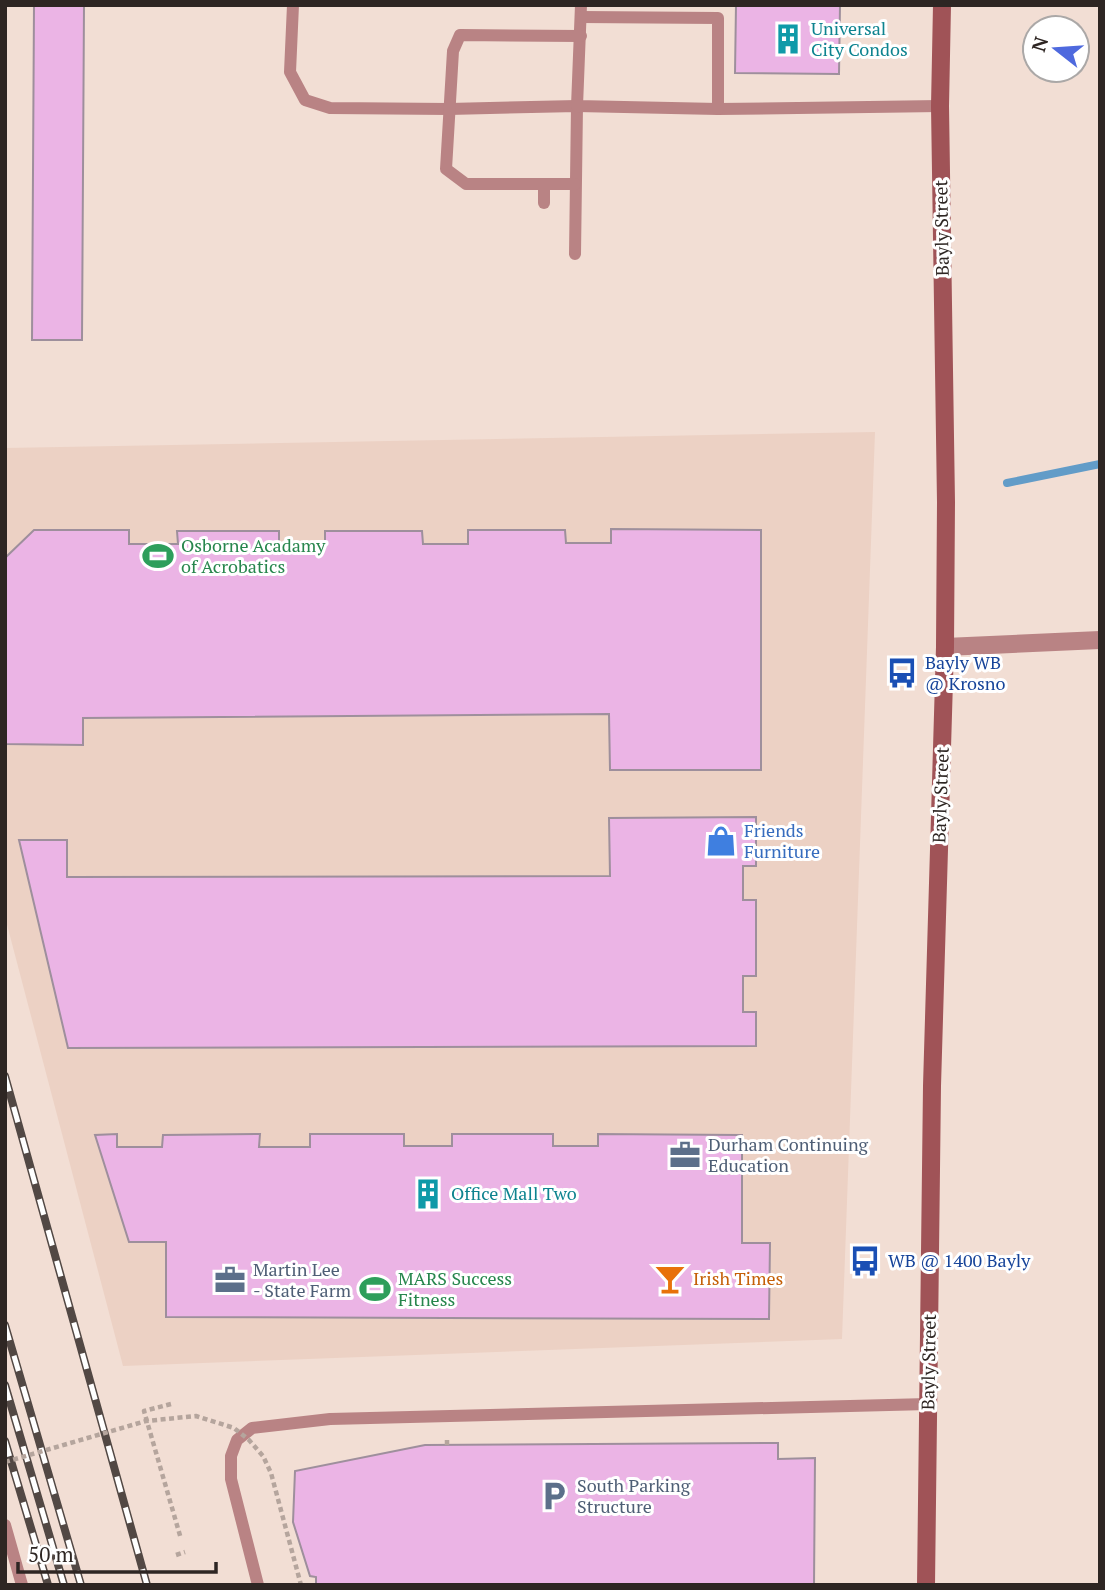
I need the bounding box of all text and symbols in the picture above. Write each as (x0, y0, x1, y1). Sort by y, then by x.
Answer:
north arrow (1021, 14, 1091, 84)
place label: Universal City Condos (811, 16, 908, 61)
building icon: Universal City Condos (771, 22, 805, 56)
text: N (1025, 33, 1053, 54)
street label: Bayly Street (928, 179, 954, 276)
place label: Osborne Acadamy of Acrobatics (181, 533, 326, 578)
sports icon: Osborne Acadamy of Acrobatics (141, 539, 175, 573)
place label: Bayly WB @ Krosno (925, 650, 1006, 695)
bus stop icon: Bayly WB @ Krosno (885, 656, 919, 690)
street label: Bayly Street (926, 746, 954, 843)
place label: Friends Furniture (744, 818, 820, 863)
shop icon: Friends Furniture (704, 824, 738, 858)
place label: Durham Continuing Education (708, 1132, 869, 1177)
office icon: Durham Continuing Education (668, 1138, 702, 1172)
building icon: Office Mall Two (411, 1177, 445, 1211)
place label: Office Mall Two (451, 1181, 577, 1205)
bus stop icon: WB @ 1400 Bayly (848, 1244, 882, 1278)
place label: WB @ 1400 Bayly (888, 1248, 1031, 1272)
place label: Martin Lee - State Farm (253, 1257, 352, 1302)
bar icon: Irish Times (653, 1262, 687, 1296)
office icon: Martin Lee - State Farm (213, 1263, 247, 1297)
place label: MARS Success Fitness (398, 1266, 512, 1311)
place label: Irish Times (693, 1266, 783, 1290)
sports icon: MARS Success Fitness (358, 1272, 392, 1306)
street label: Bayly Street (915, 1313, 941, 1410)
place label: South Parking Structure (577, 1473, 691, 1518)
parking icon: South Parking Structure (537, 1479, 571, 1513)
scale bar (18, 1530, 215, 1574)
text: 50 m (28, 1540, 74, 1568)

